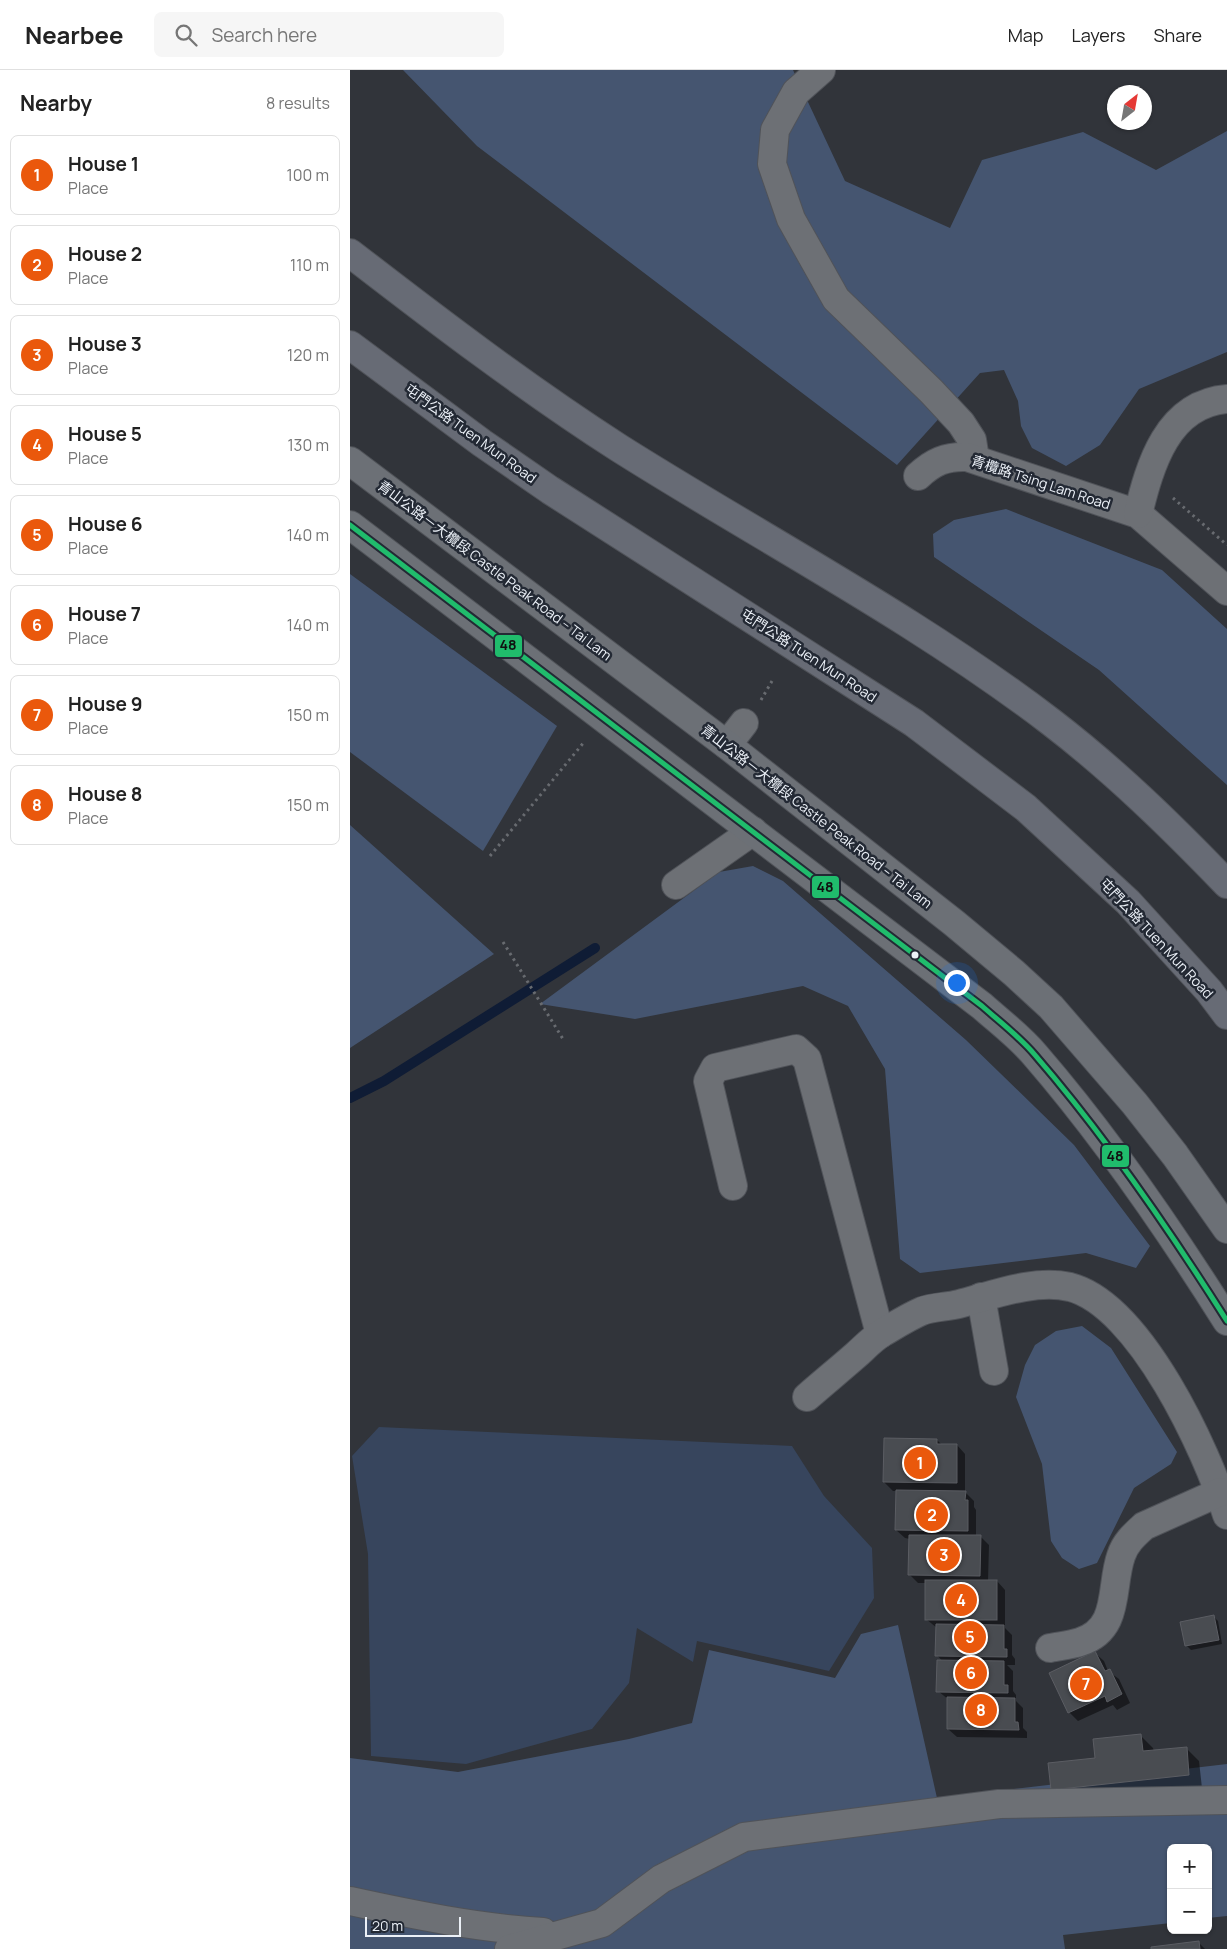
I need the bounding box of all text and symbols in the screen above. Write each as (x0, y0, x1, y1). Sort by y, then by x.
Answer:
search box (154, 12, 504, 57)
text: Nearbee (25, 18, 124, 51)
icon: search (172, 21, 200, 49)
text: Search here (212, 22, 317, 48)
text: Map (1008, 23, 1043, 47)
text: Layers (1071, 23, 1125, 47)
text: Share (1153, 23, 1202, 47)
north arrow (1107, 85, 1152, 130)
text: Nearby (20, 89, 92, 117)
text: 8 results (266, 92, 330, 114)
text: House 1 (68, 151, 139, 177)
text: 1 (33, 164, 41, 186)
text: 100 m (286, 164, 329, 186)
text: Place (68, 177, 108, 199)
text: House 2 (68, 241, 142, 267)
text: 2 (32, 254, 42, 276)
text: 110 m (290, 254, 329, 276)
text: Place (68, 267, 108, 289)
text: House 3 (68, 331, 142, 357)
text: 3 (32, 344, 42, 366)
text: 120 m (287, 344, 329, 366)
text: Place (68, 357, 108, 379)
street label: 屯門公路 Tuen Mun Road (401, 379, 541, 487)
text: House 5 (68, 421, 142, 447)
text: 4 (32, 434, 42, 456)
text: 130 m (287, 434, 329, 456)
text: Place (68, 447, 108, 469)
street label: 青欖路 Tsing Lam Road (969, 451, 1113, 513)
street label: 青山公路－大欖段 Castle Peak Road – Tai Lam (374, 476, 616, 664)
text: House 6 (68, 511, 143, 537)
text: 5 (32, 524, 42, 546)
text: 140 m (287, 524, 329, 546)
text: Place (68, 537, 108, 559)
text: House 7 (68, 601, 141, 627)
street label: 屯門公路 Tuen Mun Road (737, 604, 881, 706)
text: 6 (32, 614, 42, 636)
text: 140 m (287, 614, 329, 636)
text: Place (68, 627, 108, 649)
line badge: 48 (494, 634, 523, 658)
text: 48 (499, 635, 517, 654)
text: House 9 (68, 691, 143, 717)
text: 7 (33, 704, 41, 726)
text: 150 m (287, 704, 329, 726)
text: Place (68, 717, 108, 739)
street label: 青山公路－大欖段 Castle Peak Road – Tai Lam (698, 720, 936, 912)
text: House 8 (68, 781, 143, 807)
text: 8 (32, 794, 42, 816)
text: 150 m (287, 794, 329, 816)
text: Place (68, 807, 108, 829)
street label: 屯門公路 Tuen Mun Road (1096, 874, 1218, 1002)
line badge: 48 (811, 875, 840, 899)
text: 48 (816, 877, 834, 896)
unlabelled marker (910, 950, 920, 960)
your location (944, 970, 970, 996)
line badge: 48 (1101, 1144, 1130, 1168)
text: 48 (1106, 1146, 1124, 1165)
pin: 1 (904, 1444, 936, 1482)
pin: 2 (916, 1496, 948, 1534)
pin: 3 (928, 1536, 960, 1574)
pin: 4 (945, 1581, 977, 1619)
pin: 5 (954, 1618, 986, 1656)
pin: 6 (955, 1654, 987, 1692)
pin: 7 (1070, 1665, 1102, 1703)
pin: 8 (965, 1691, 997, 1729)
map controls (1167, 1844, 1212, 1934)
button: + (1167, 1844, 1212, 1889)
button: − (1167, 1889, 1212, 1934)
scale bar (365, 1914, 461, 1937)
text: 20 m (372, 1916, 403, 1935)

